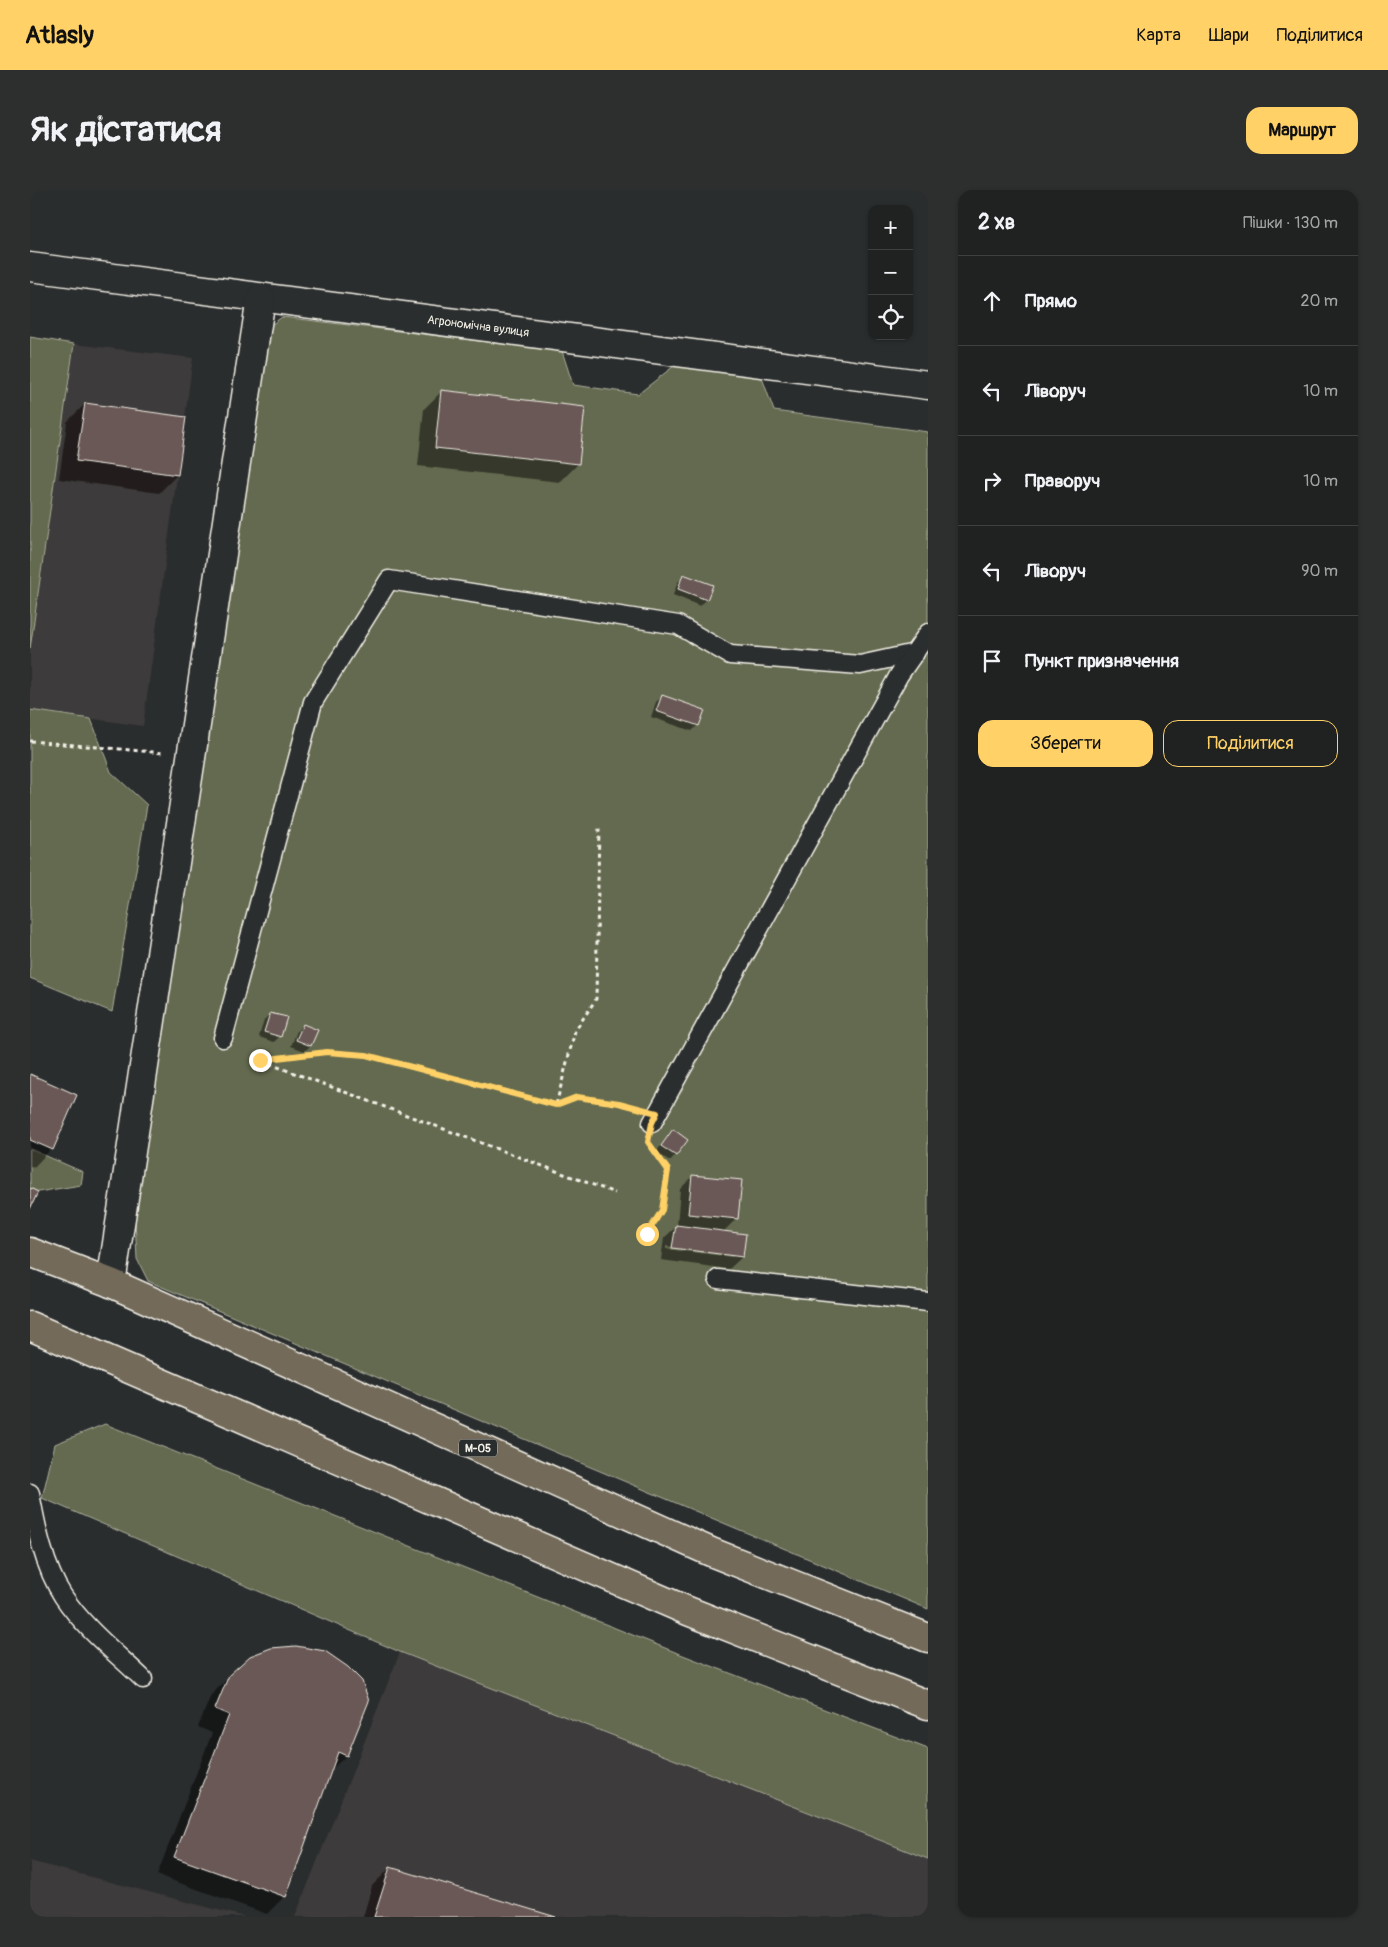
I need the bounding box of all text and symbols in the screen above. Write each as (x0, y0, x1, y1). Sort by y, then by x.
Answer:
text: Atlasly (25, 21, 94, 50)
text: Карта (1136, 24, 1181, 47)
text: Шари (1209, 24, 1248, 47)
text: Поділитися (1276, 24, 1363, 47)
button: Маршрут (1246, 107, 1358, 154)
text: Як дістатися (30, 108, 221, 152)
map controls (868, 205, 913, 340)
button: + (868, 205, 913, 250)
text: 2 хв (978, 209, 1015, 236)
text: Пішки · 130 m (1243, 213, 1338, 233)
button: − (868, 250, 913, 295)
icon: ahead (978, 287, 1006, 315)
text: Прямо (1025, 289, 1077, 313)
text: 20 m (1300, 291, 1338, 311)
button: locate (868, 295, 913, 340)
street label: Агрономічна вулиця (426, 312, 530, 341)
icon: left (978, 377, 1006, 405)
text: Ліворуч (1025, 379, 1086, 403)
text: 10 m (1303, 381, 1338, 401)
icon: right (978, 467, 1006, 495)
text: Праворуч (1025, 469, 1100, 493)
text: 10 m (1303, 471, 1338, 491)
icon: left (978, 557, 1006, 585)
text: Ліворуч (1025, 559, 1086, 583)
text: 90 m (1301, 561, 1338, 581)
icon: arrive (978, 647, 1006, 675)
text: Пункт призначення (1025, 649, 1179, 673)
button: Зберегти (978, 720, 1153, 767)
button: Поділитися (1163, 720, 1338, 767)
route end (249, 1049, 272, 1072)
route start (636, 1223, 659, 1246)
road number: М-05 (459, 1440, 497, 1456)

